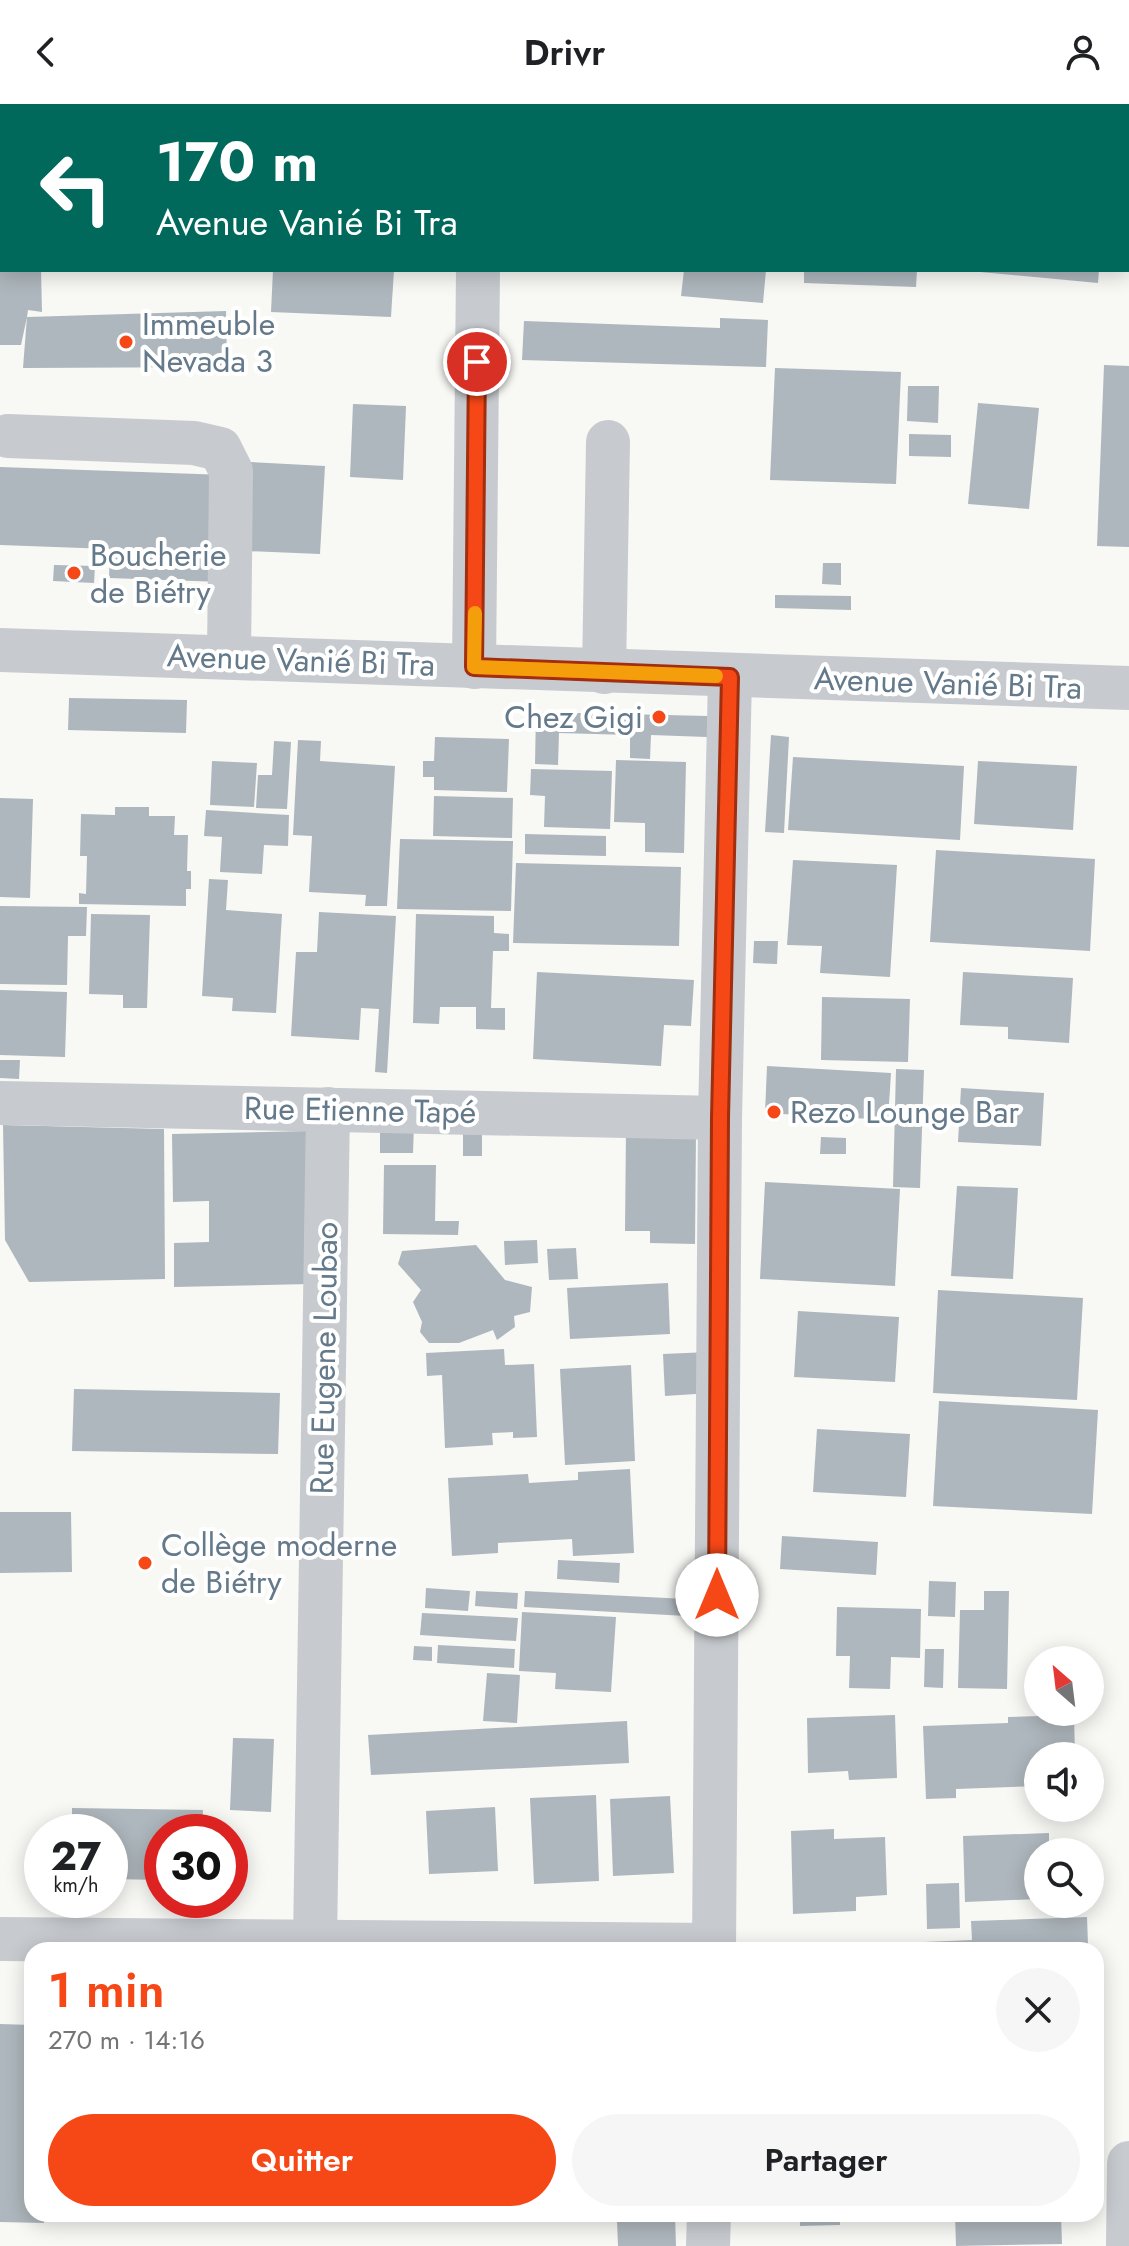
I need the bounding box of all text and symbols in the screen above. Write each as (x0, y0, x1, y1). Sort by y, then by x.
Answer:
text: Drivr (524, 26, 605, 78)
icon: back (24, 30, 68, 74)
icon: person (1061, 30, 1105, 74)
text: 170 m (156, 121, 318, 202)
icon: left (24, 136, 128, 240)
text: Avenue Vanié Bi Tra (156, 196, 458, 248)
place label: Immeuble Nevada 3 (142, 301, 275, 384)
pin (443, 328, 511, 396)
marker: Immeuble Nevada 3 (117, 333, 135, 351)
icon: arrive (455, 340, 499, 384)
place label: Boucherie de Biétry (90, 532, 226, 615)
marker: Boucherie de Biétry (65, 564, 83, 582)
street label: Avenue Vanié Bi Tra (166, 632, 436, 688)
street label: Avenue Vanié Bi Tra (813, 655, 1083, 711)
place label: Chez Gigi (504, 694, 643, 740)
marker: Chez Gigi (650, 708, 668, 726)
street label: Rue Etienne Tapé (243, 1085, 477, 1135)
place label: Rezo Lounge Bar (790, 1089, 1019, 1135)
marker: Rezo Lounge Bar (765, 1103, 783, 1121)
street label: Rue Eugene Loubao (299, 1221, 349, 1495)
place label: Collège moderne de Biétry (161, 1522, 397, 1605)
position arrow (675, 1553, 759, 1637)
marker: Collège moderne de Biétry (136, 1554, 154, 1572)
north arrow (1024, 1646, 1104, 1726)
map controls (1024, 1646, 1104, 1918)
button: sound (1024, 1742, 1104, 1822)
speed limit sign: 30 (144, 1814, 248, 1918)
text: 27 (51, 1827, 101, 1885)
button: search (1024, 1838, 1104, 1918)
text: km/h (53, 1871, 99, 1900)
text: 1 min (48, 1956, 165, 2025)
button: close (996, 1968, 1080, 2052)
text: 270 m · 14:16 (48, 2021, 205, 2059)
button: Quitter (48, 2114, 556, 2206)
button: Partager (572, 2114, 1080, 2206)

